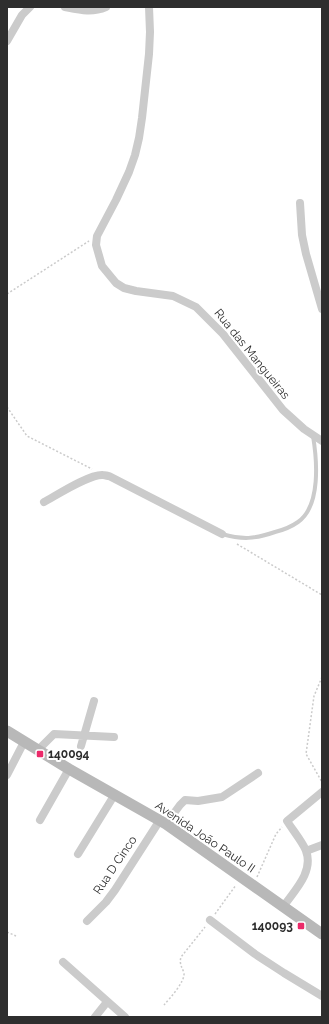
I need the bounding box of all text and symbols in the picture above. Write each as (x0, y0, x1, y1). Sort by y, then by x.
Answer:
street label: Rua das Mangueiras (211, 306, 293, 402)
place label: 140094 (48, 747, 90, 761)
marker: 140094 (35, 749, 45, 759)
street label: Avenida João Paulo II (152, 798, 258, 876)
street label: Rua D Cinco (90, 833, 140, 897)
place label: 140093 (252, 919, 293, 933)
marker: 140093 (296, 921, 306, 931)

